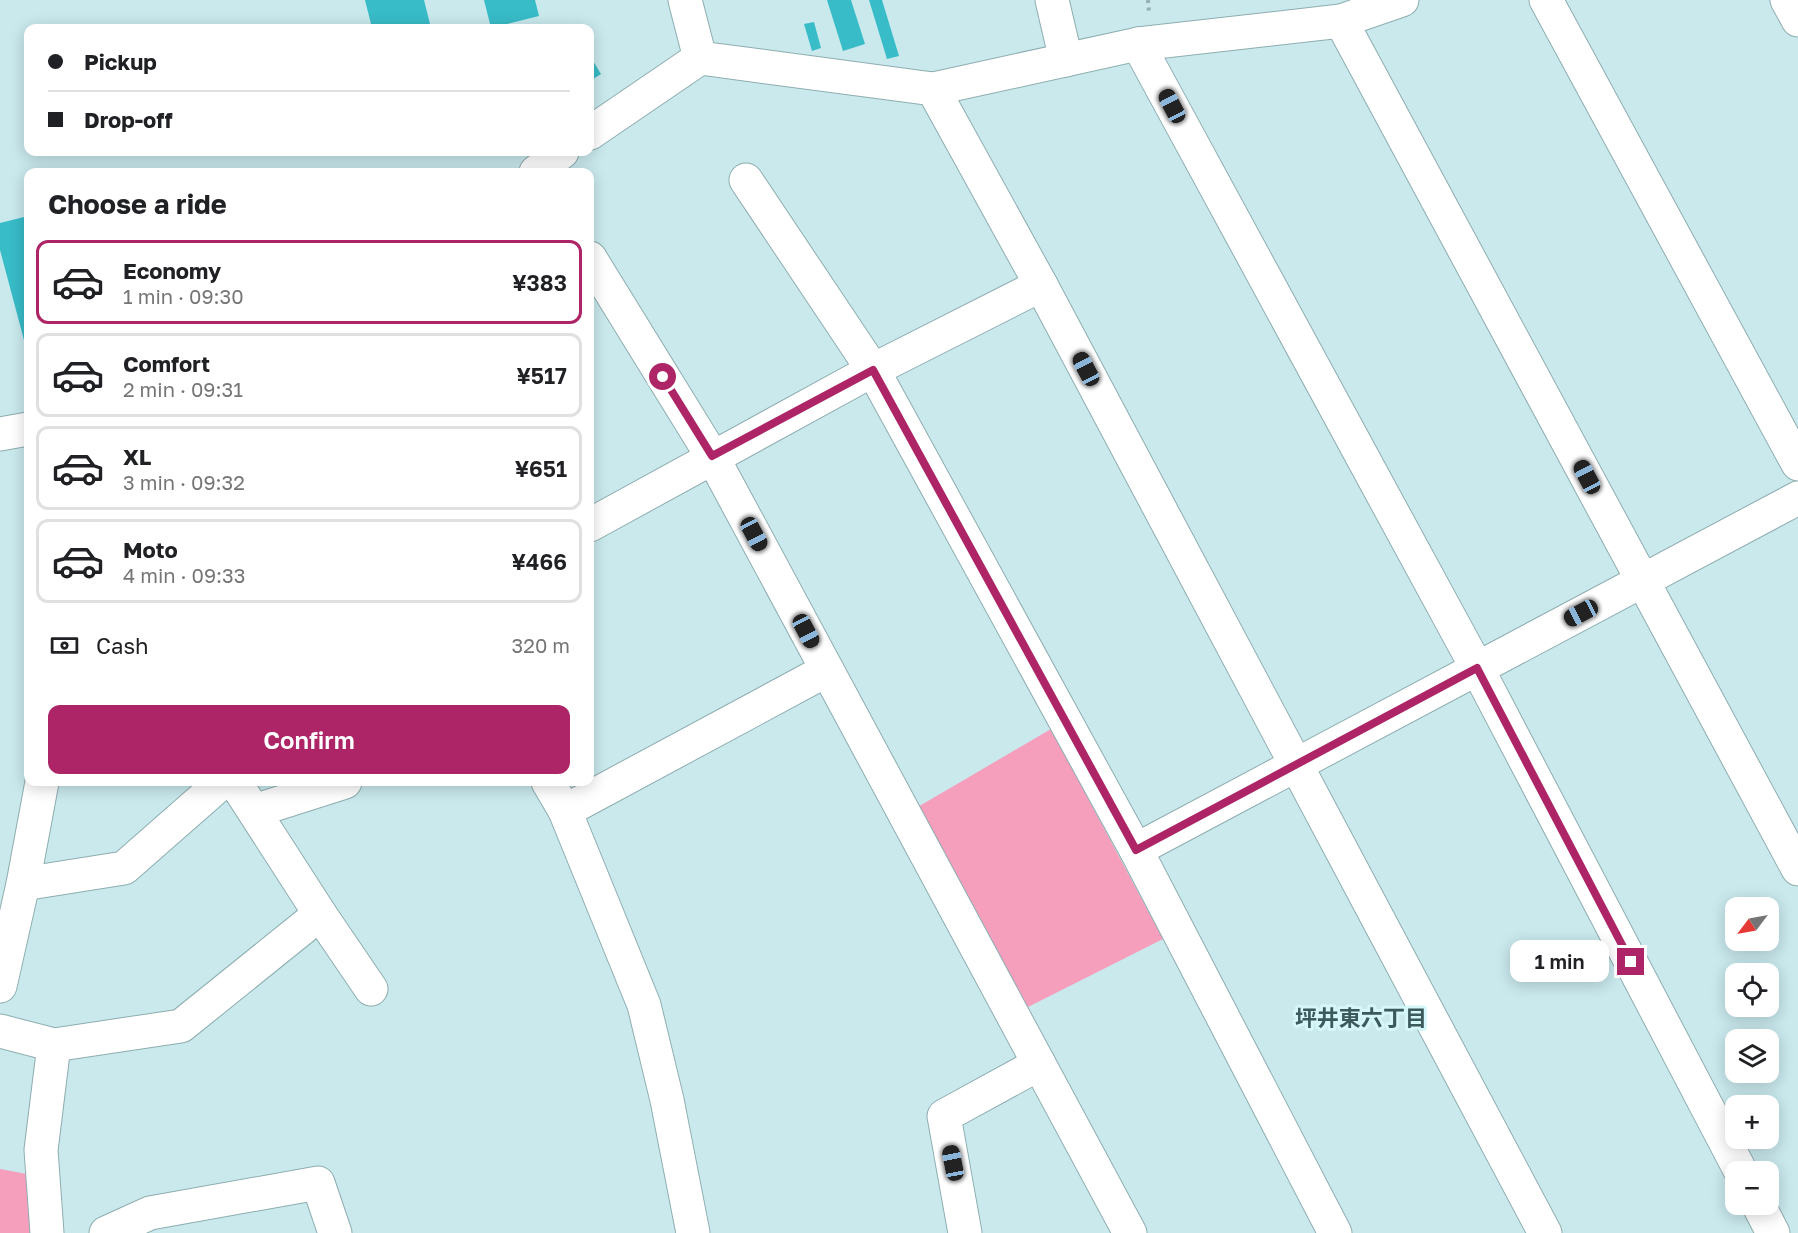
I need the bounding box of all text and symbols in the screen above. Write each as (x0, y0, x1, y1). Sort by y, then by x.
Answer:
text: Pickup (84, 48, 157, 75)
car (1156, 86, 1188, 126)
text: Drop-off (84, 106, 173, 133)
text: Choose a ride (48, 188, 227, 220)
icon: car (51, 255, 105, 309)
text: Economy (123, 257, 221, 284)
text: ¥383 (512, 269, 567, 296)
text: 1 min · 09:30 (123, 284, 244, 308)
icon: car (51, 348, 105, 402)
car (1070, 349, 1102, 389)
text: Comfort (123, 350, 210, 377)
text: ¥517 (517, 362, 567, 389)
route start (649, 363, 676, 390)
text: 2 min · 09:31 (123, 377, 243, 401)
icon: car (51, 441, 105, 495)
text: XL (123, 443, 151, 470)
text: ¥651 (515, 455, 567, 482)
car (1571, 457, 1603, 497)
text: 3 min · 09:32 (123, 470, 245, 494)
car (738, 514, 770, 554)
icon: car (51, 534, 105, 588)
text: Moto (123, 536, 178, 563)
text: ¥466 (511, 548, 567, 575)
text: 4 min · 09:33 (123, 563, 245, 587)
car (1561, 597, 1601, 629)
car (790, 611, 822, 651)
icon: cash (48, 629, 81, 662)
text: Cash (96, 632, 149, 659)
text: 320 m (512, 633, 570, 657)
button: Confirm (48, 705, 570, 774)
north arrow (1725, 897, 1779, 951)
map controls (1725, 897, 1779, 1215)
callout: 1 min (1511, 941, 1610, 983)
route end (1617, 948, 1644, 975)
text: 1 min (1534, 949, 1585, 973)
button: locate (1725, 963, 1779, 1017)
district label: 坪井東六丁目 (1295, 1004, 1427, 1031)
button: layers (1725, 1029, 1779, 1083)
button: + (1725, 1095, 1779, 1149)
car (941, 1144, 965, 1182)
button: − (1725, 1161, 1779, 1215)

